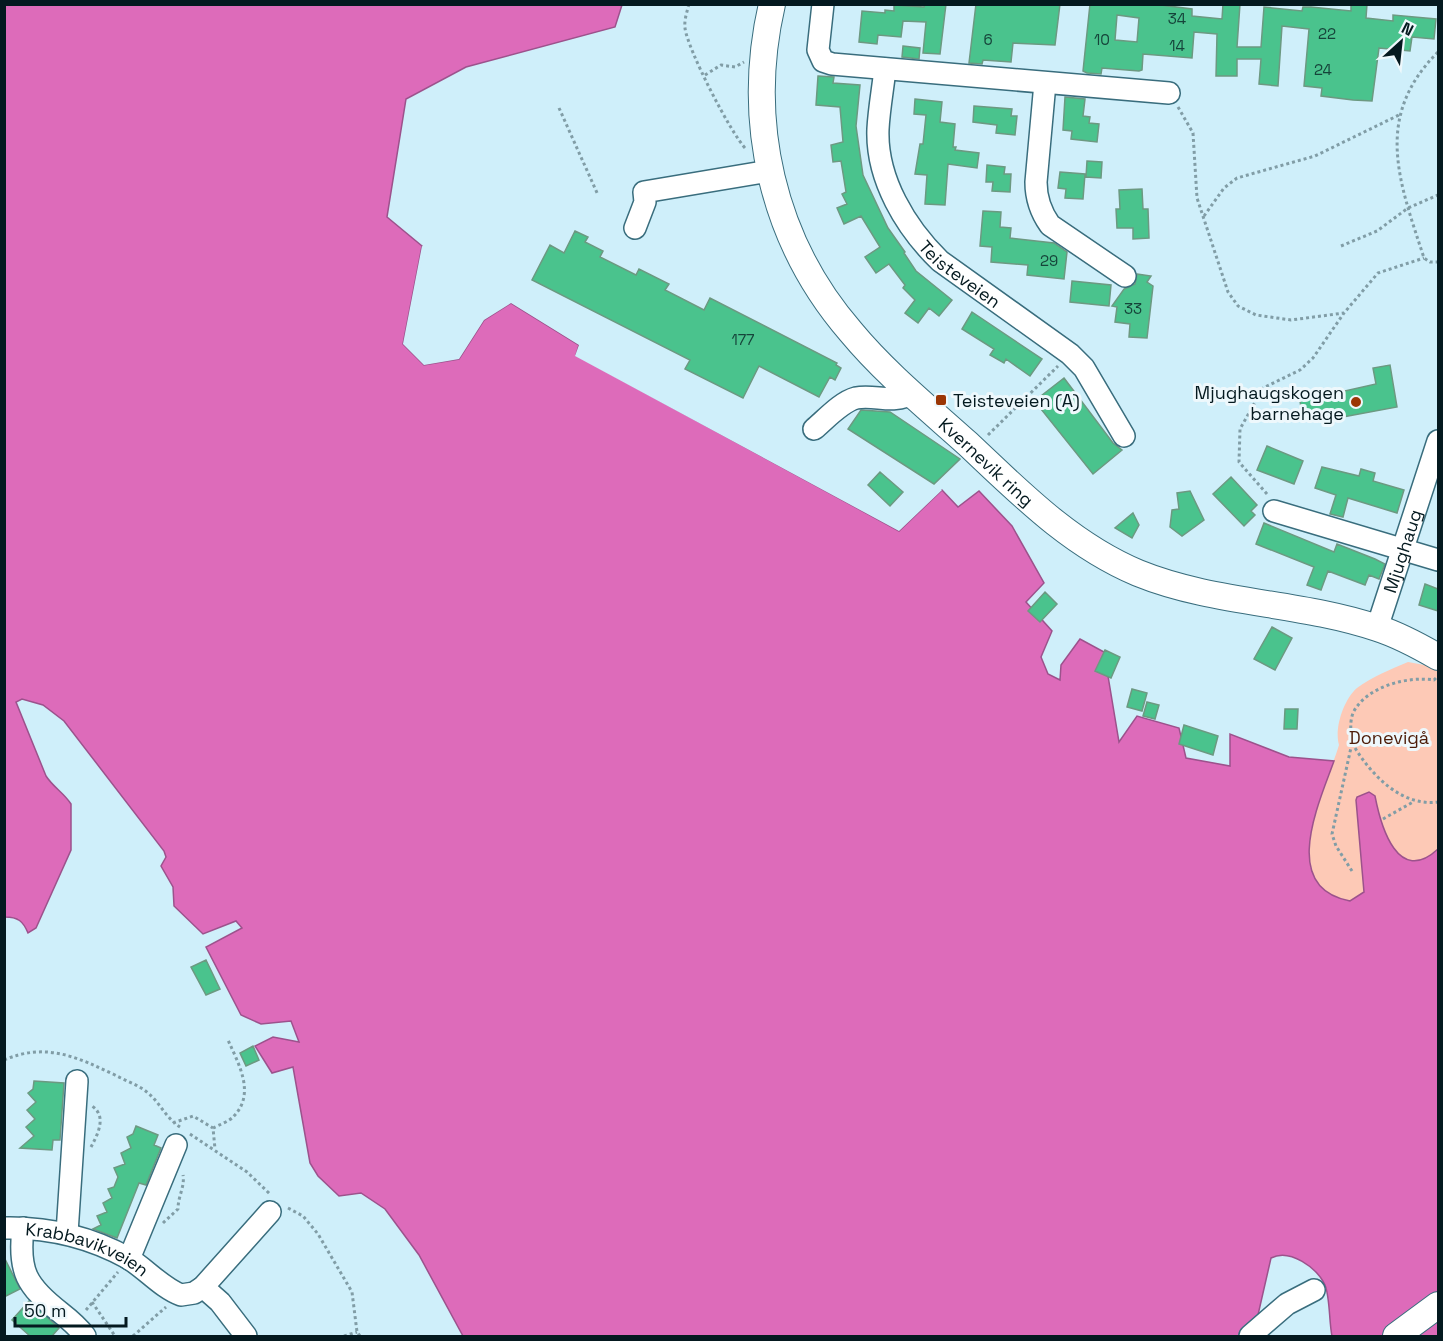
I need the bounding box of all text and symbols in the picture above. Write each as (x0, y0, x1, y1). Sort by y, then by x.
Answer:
house number: 34 (1168, 9, 1186, 28)
north arrow (1371, 12, 1431, 72)
text: N (1398, 17, 1417, 41)
house number: 22 (1318, 24, 1336, 43)
house number: 6 (983, 30, 993, 49)
house number: 10 (1094, 30, 1110, 49)
house number: 14 (1169, 36, 1185, 55)
house number: 24 (1314, 60, 1332, 79)
street label: Teisteveien (914, 235, 1006, 312)
house number: 29 (1040, 251, 1058, 270)
house number: 33 (1124, 299, 1142, 318)
house number: 177 (731, 330, 755, 349)
place label: Mjughaugskogen barnehage (1195, 381, 1344, 425)
place label: Teisteveien (A) (953, 389, 1080, 412)
marker: Teisteveien (A) (934, 393, 948, 407)
marker: Mjughaugskogen barnehage (1349, 395, 1363, 409)
street label: Kvernevik ring (934, 412, 1039, 511)
street label: Mjughaug (1378, 506, 1426, 596)
park label: Donevigå (1349, 726, 1429, 749)
street label: Krabbavikveien (25, 1217, 154, 1281)
scale bar (15, 1290, 126, 1328)
text: 50 m (24, 1299, 66, 1322)

